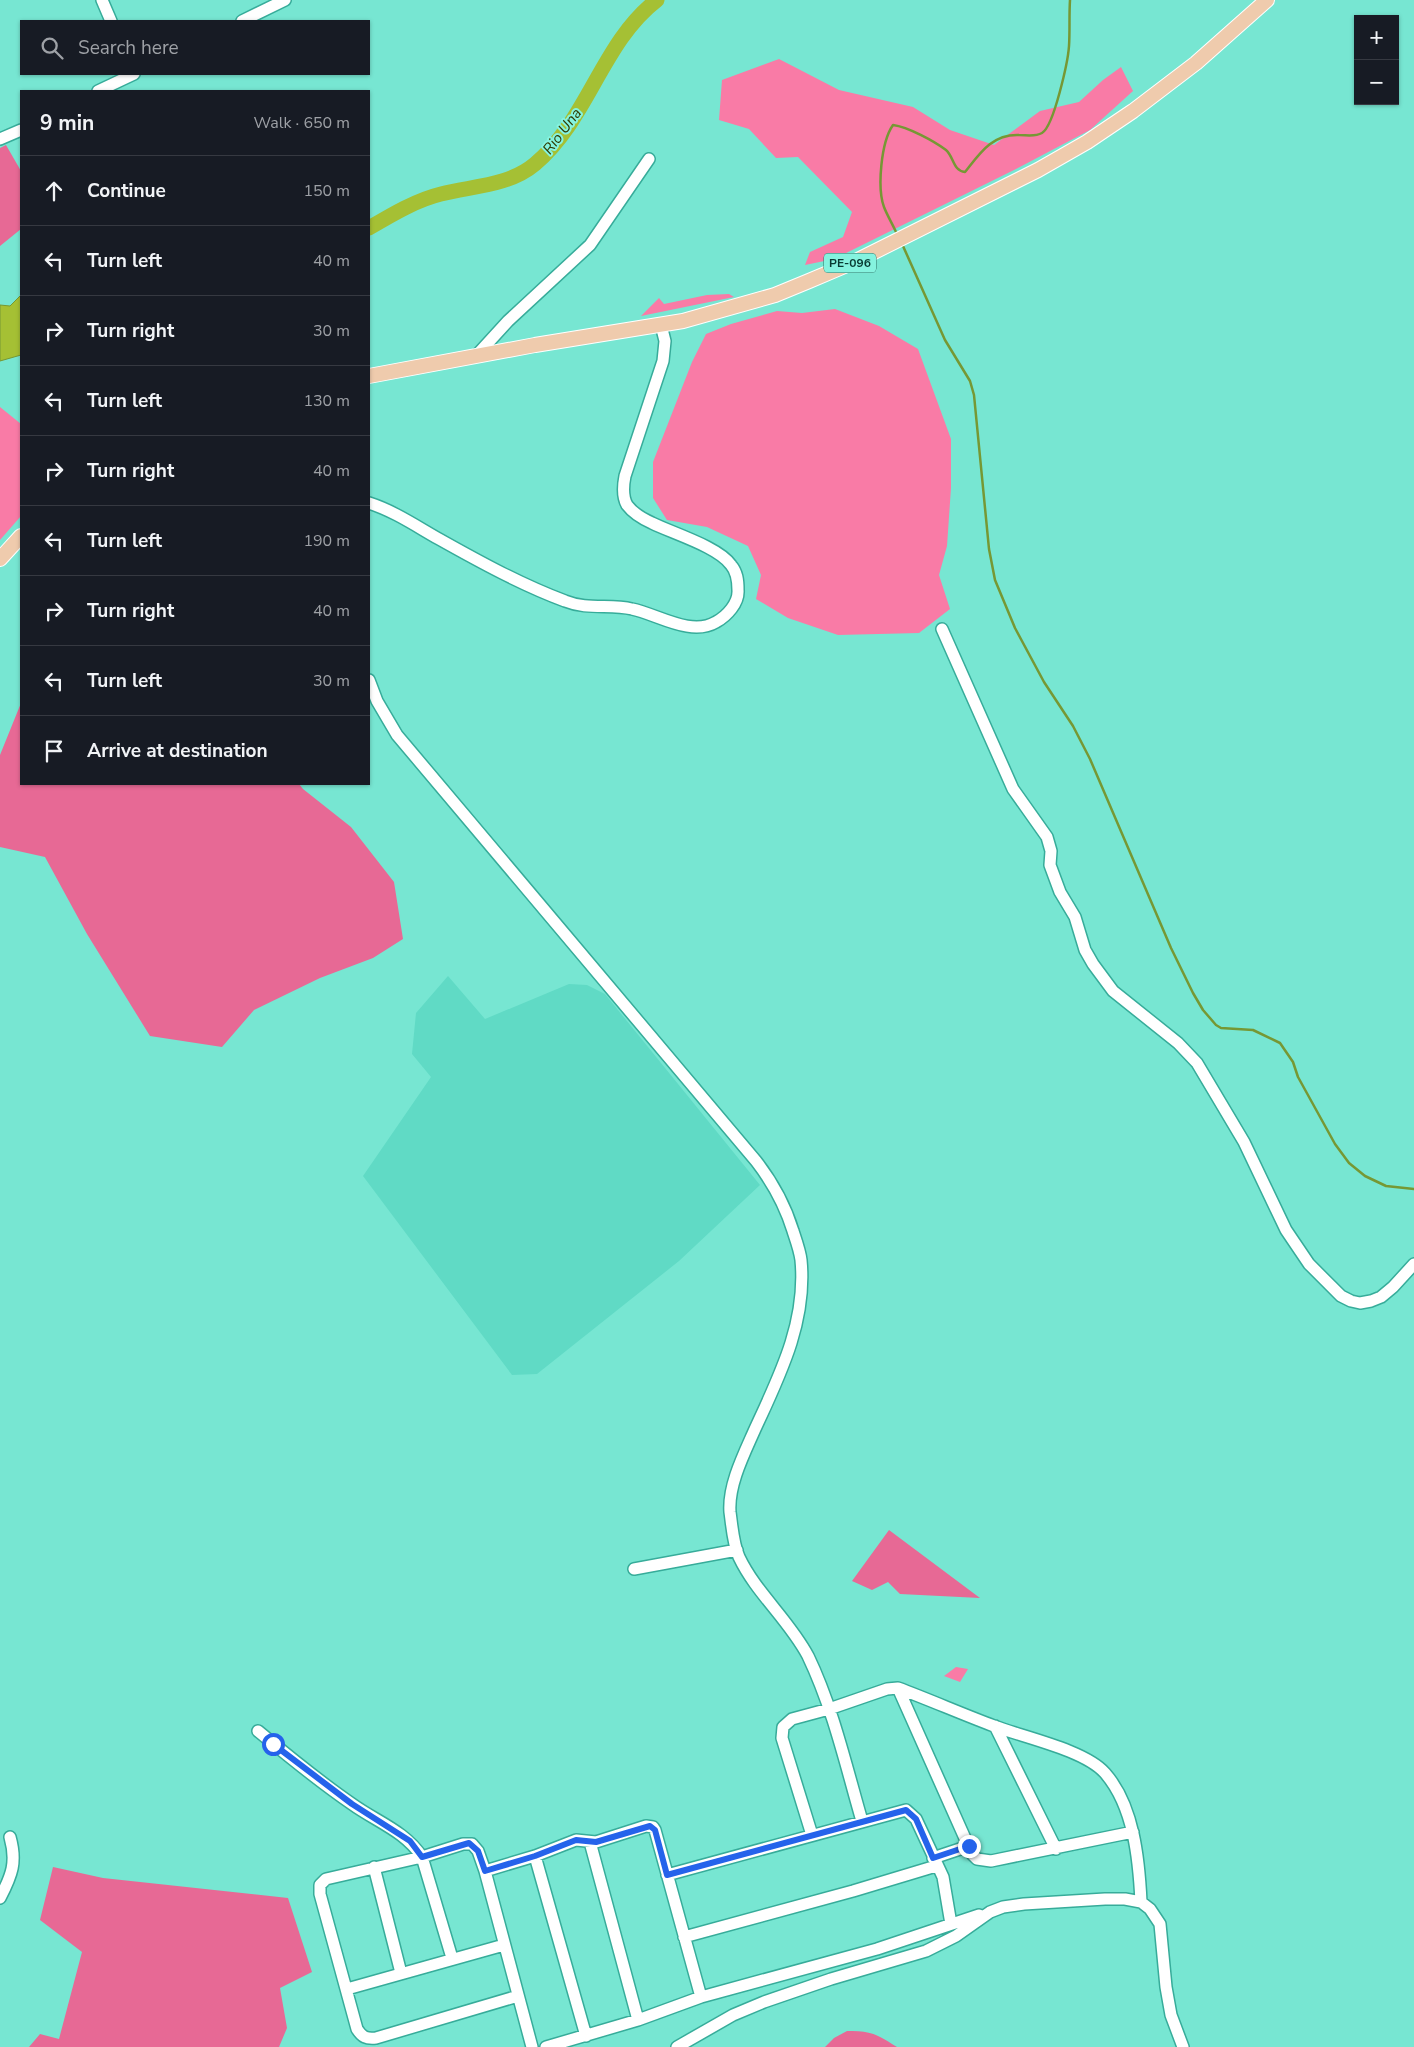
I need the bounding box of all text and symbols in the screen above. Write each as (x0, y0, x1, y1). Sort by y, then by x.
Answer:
map controls (1354, 15, 1399, 105)
button: + (1354, 15, 1399, 60)
search box (20, 20, 370, 75)
icon: search (38, 34, 66, 62)
text: Search here (78, 35, 179, 61)
button: − (1354, 60, 1399, 105)
water label: Rio Una (538, 104, 586, 158)
text: 9 min (40, 109, 94, 137)
text: Walk · 650 m (254, 112, 350, 134)
icon: ahead (40, 177, 68, 205)
text: Continue (87, 178, 166, 204)
text: 150 m (303, 180, 350, 202)
icon: left (40, 247, 68, 275)
text: Turn left (87, 248, 162, 274)
text: 40 m (313, 250, 350, 272)
road number: PE-096 (824, 254, 876, 272)
icon: right (40, 317, 68, 345)
text: Turn right (87, 318, 174, 344)
text: 30 m (313, 320, 350, 342)
icon: left (40, 387, 68, 415)
text: Turn left (87, 388, 162, 414)
text: 130 m (303, 390, 350, 412)
icon: right (40, 457, 68, 485)
text: Turn right (87, 458, 174, 484)
text: 40 m (313, 460, 350, 482)
icon: left (40, 527, 68, 555)
text: Turn left (87, 528, 162, 554)
text: 190 m (303, 530, 350, 552)
icon: right (40, 597, 68, 625)
text: Turn right (87, 598, 174, 624)
text: 40 m (313, 600, 350, 622)
icon: left (40, 667, 68, 695)
text: Turn left (87, 668, 162, 694)
text: 30 m (313, 670, 350, 692)
icon: arrive (40, 737, 68, 765)
text: Arrive at destination (87, 738, 268, 764)
route start (262, 1733, 285, 1756)
route end (958, 1835, 981, 1858)

